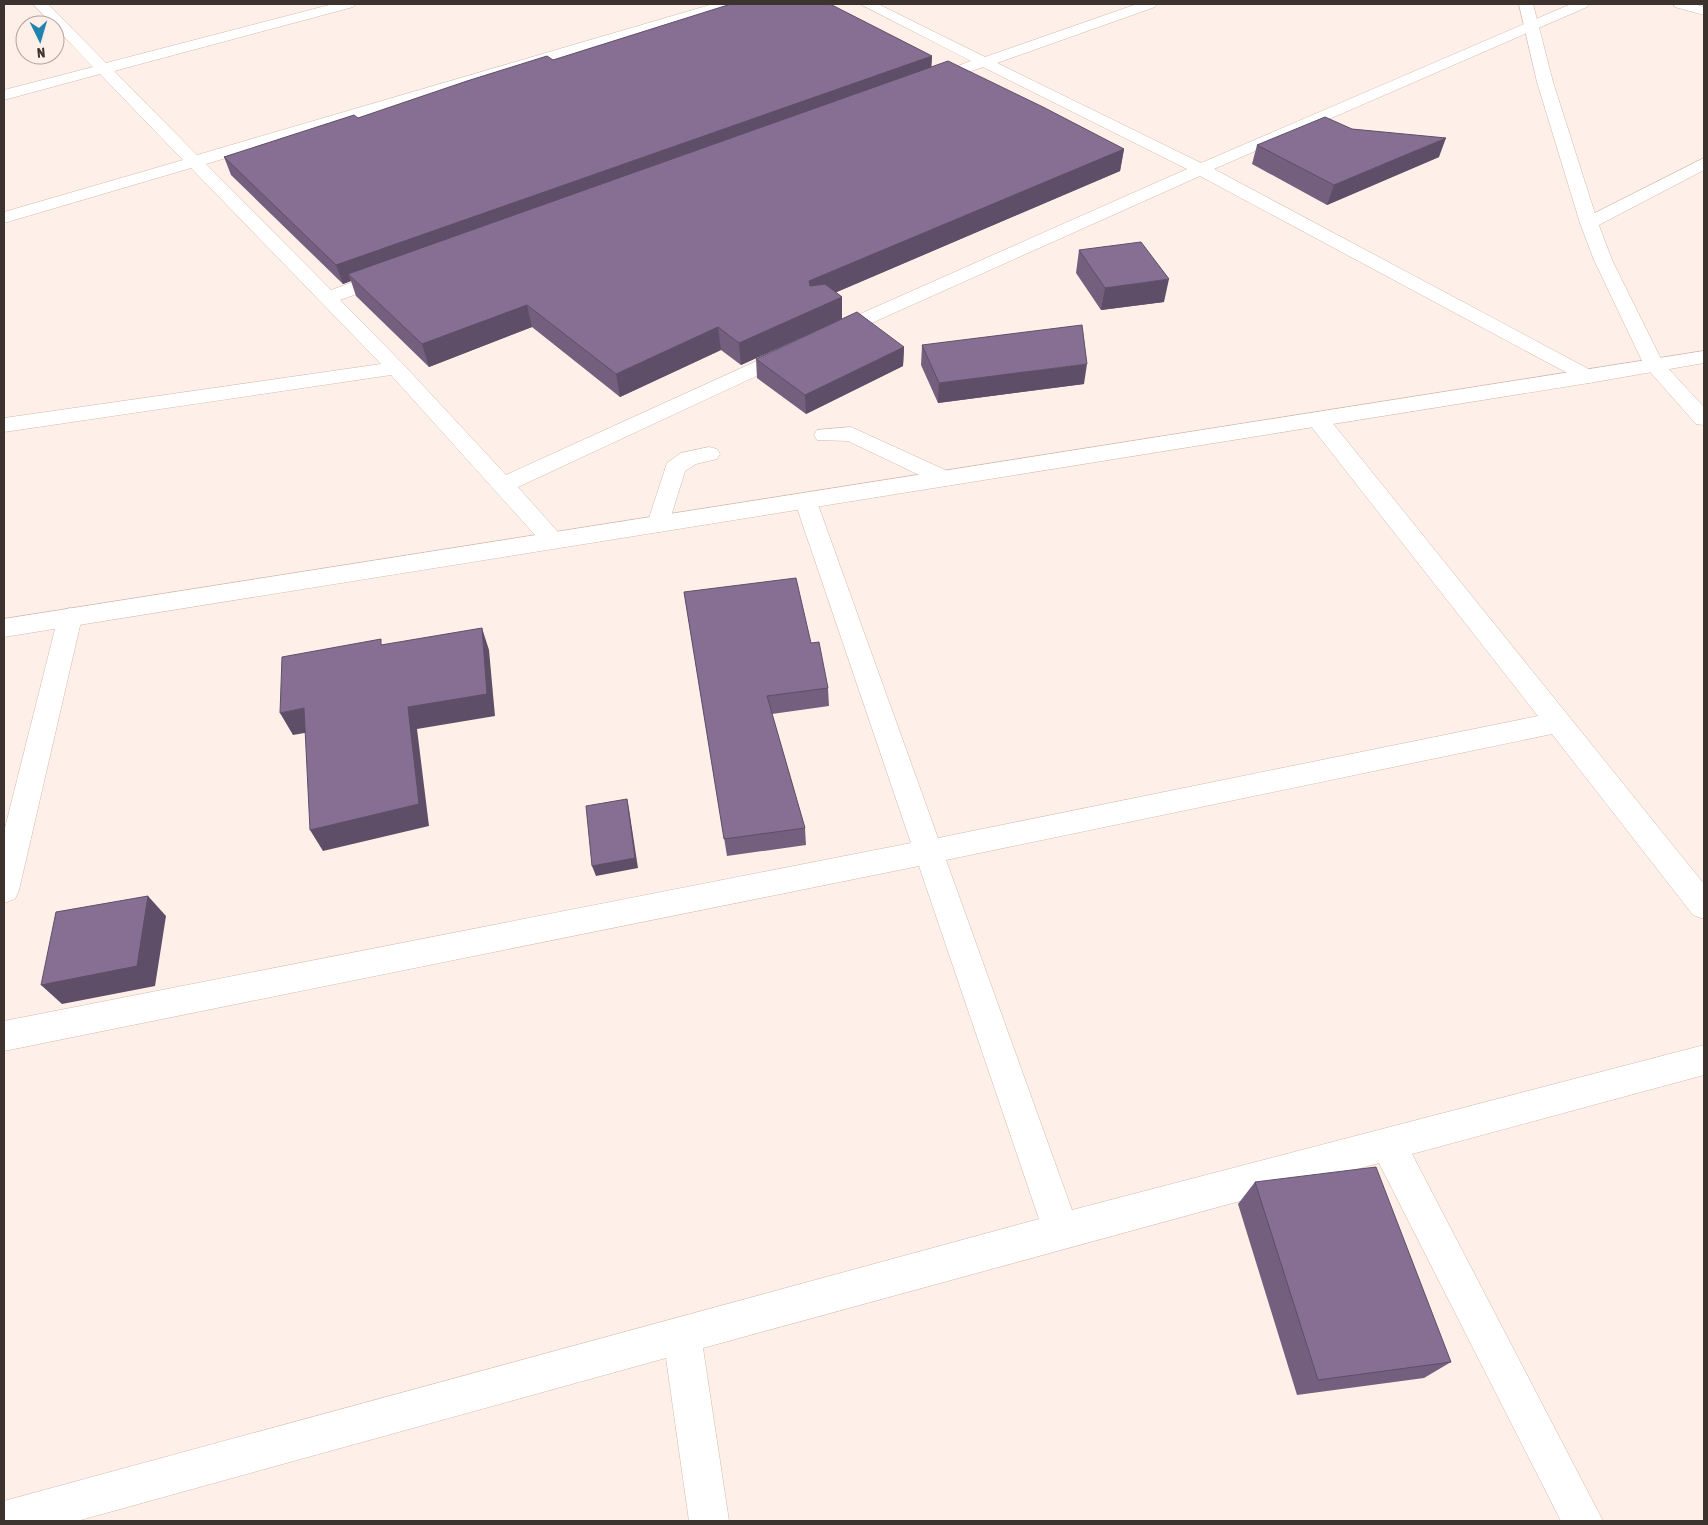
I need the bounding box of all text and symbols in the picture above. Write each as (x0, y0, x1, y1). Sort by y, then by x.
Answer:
north arrow (15, 15, 65, 65)
text: N (36, 45, 46, 61)

